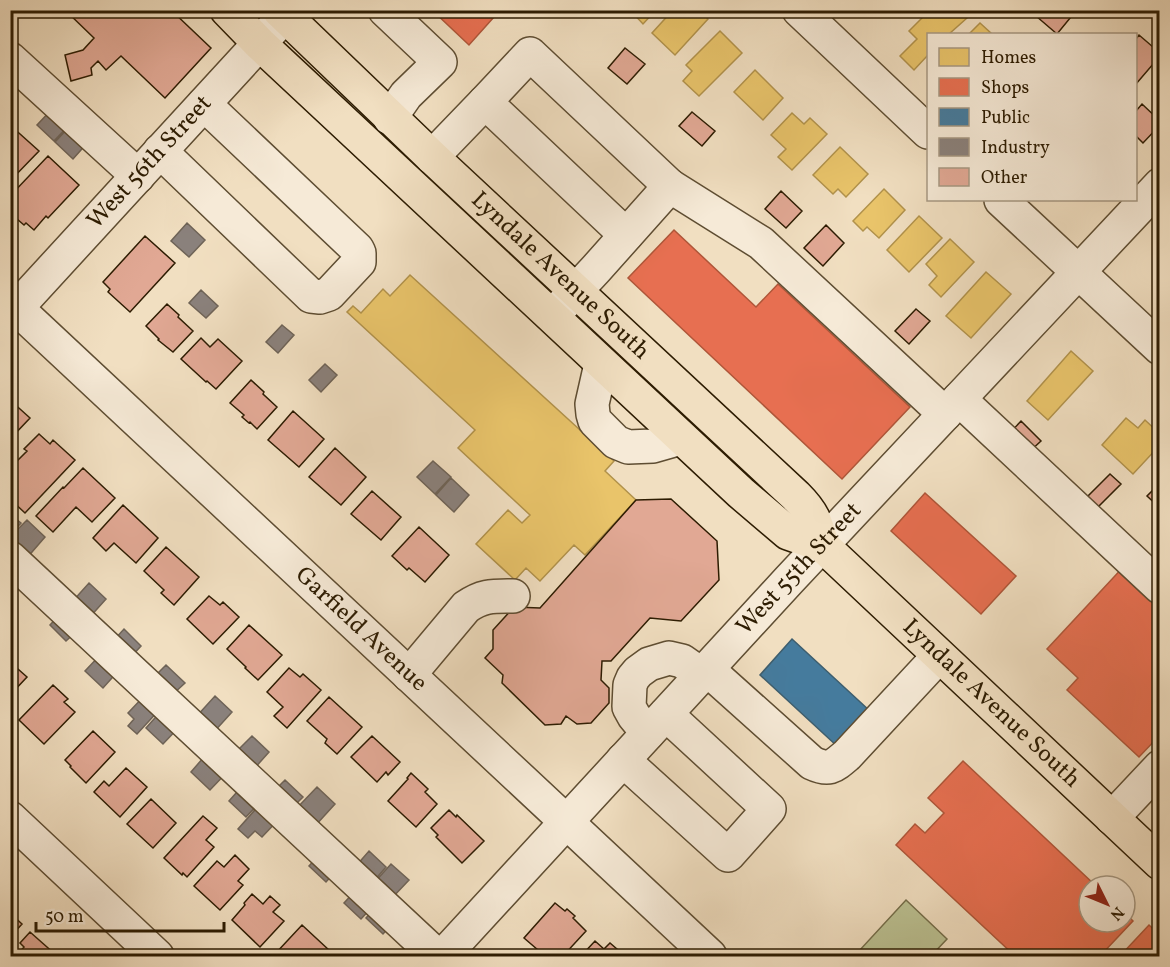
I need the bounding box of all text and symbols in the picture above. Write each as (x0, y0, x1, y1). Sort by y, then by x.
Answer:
legend (927, 33, 1137, 201)
text: Homes (981, 46, 1036, 71)
text: Shops (981, 76, 1029, 101)
street label: West 56th Street (80, 88, 220, 237)
text: Public (981, 106, 1030, 131)
text: Industry (981, 136, 1050, 161)
text: Other (981, 166, 1028, 191)
street label: Lyndale Avenue South (463, 184, 657, 368)
street label: West 55th Street (729, 495, 870, 643)
street label: Garfield Avenue (287, 559, 435, 700)
street label: Lyndale Avenue South (894, 611, 1088, 796)
north arrow (1077, 874, 1137, 934)
scale bar (36, 895, 224, 933)
text: N (1104, 901, 1129, 925)
text: 50 m (45, 905, 84, 930)

